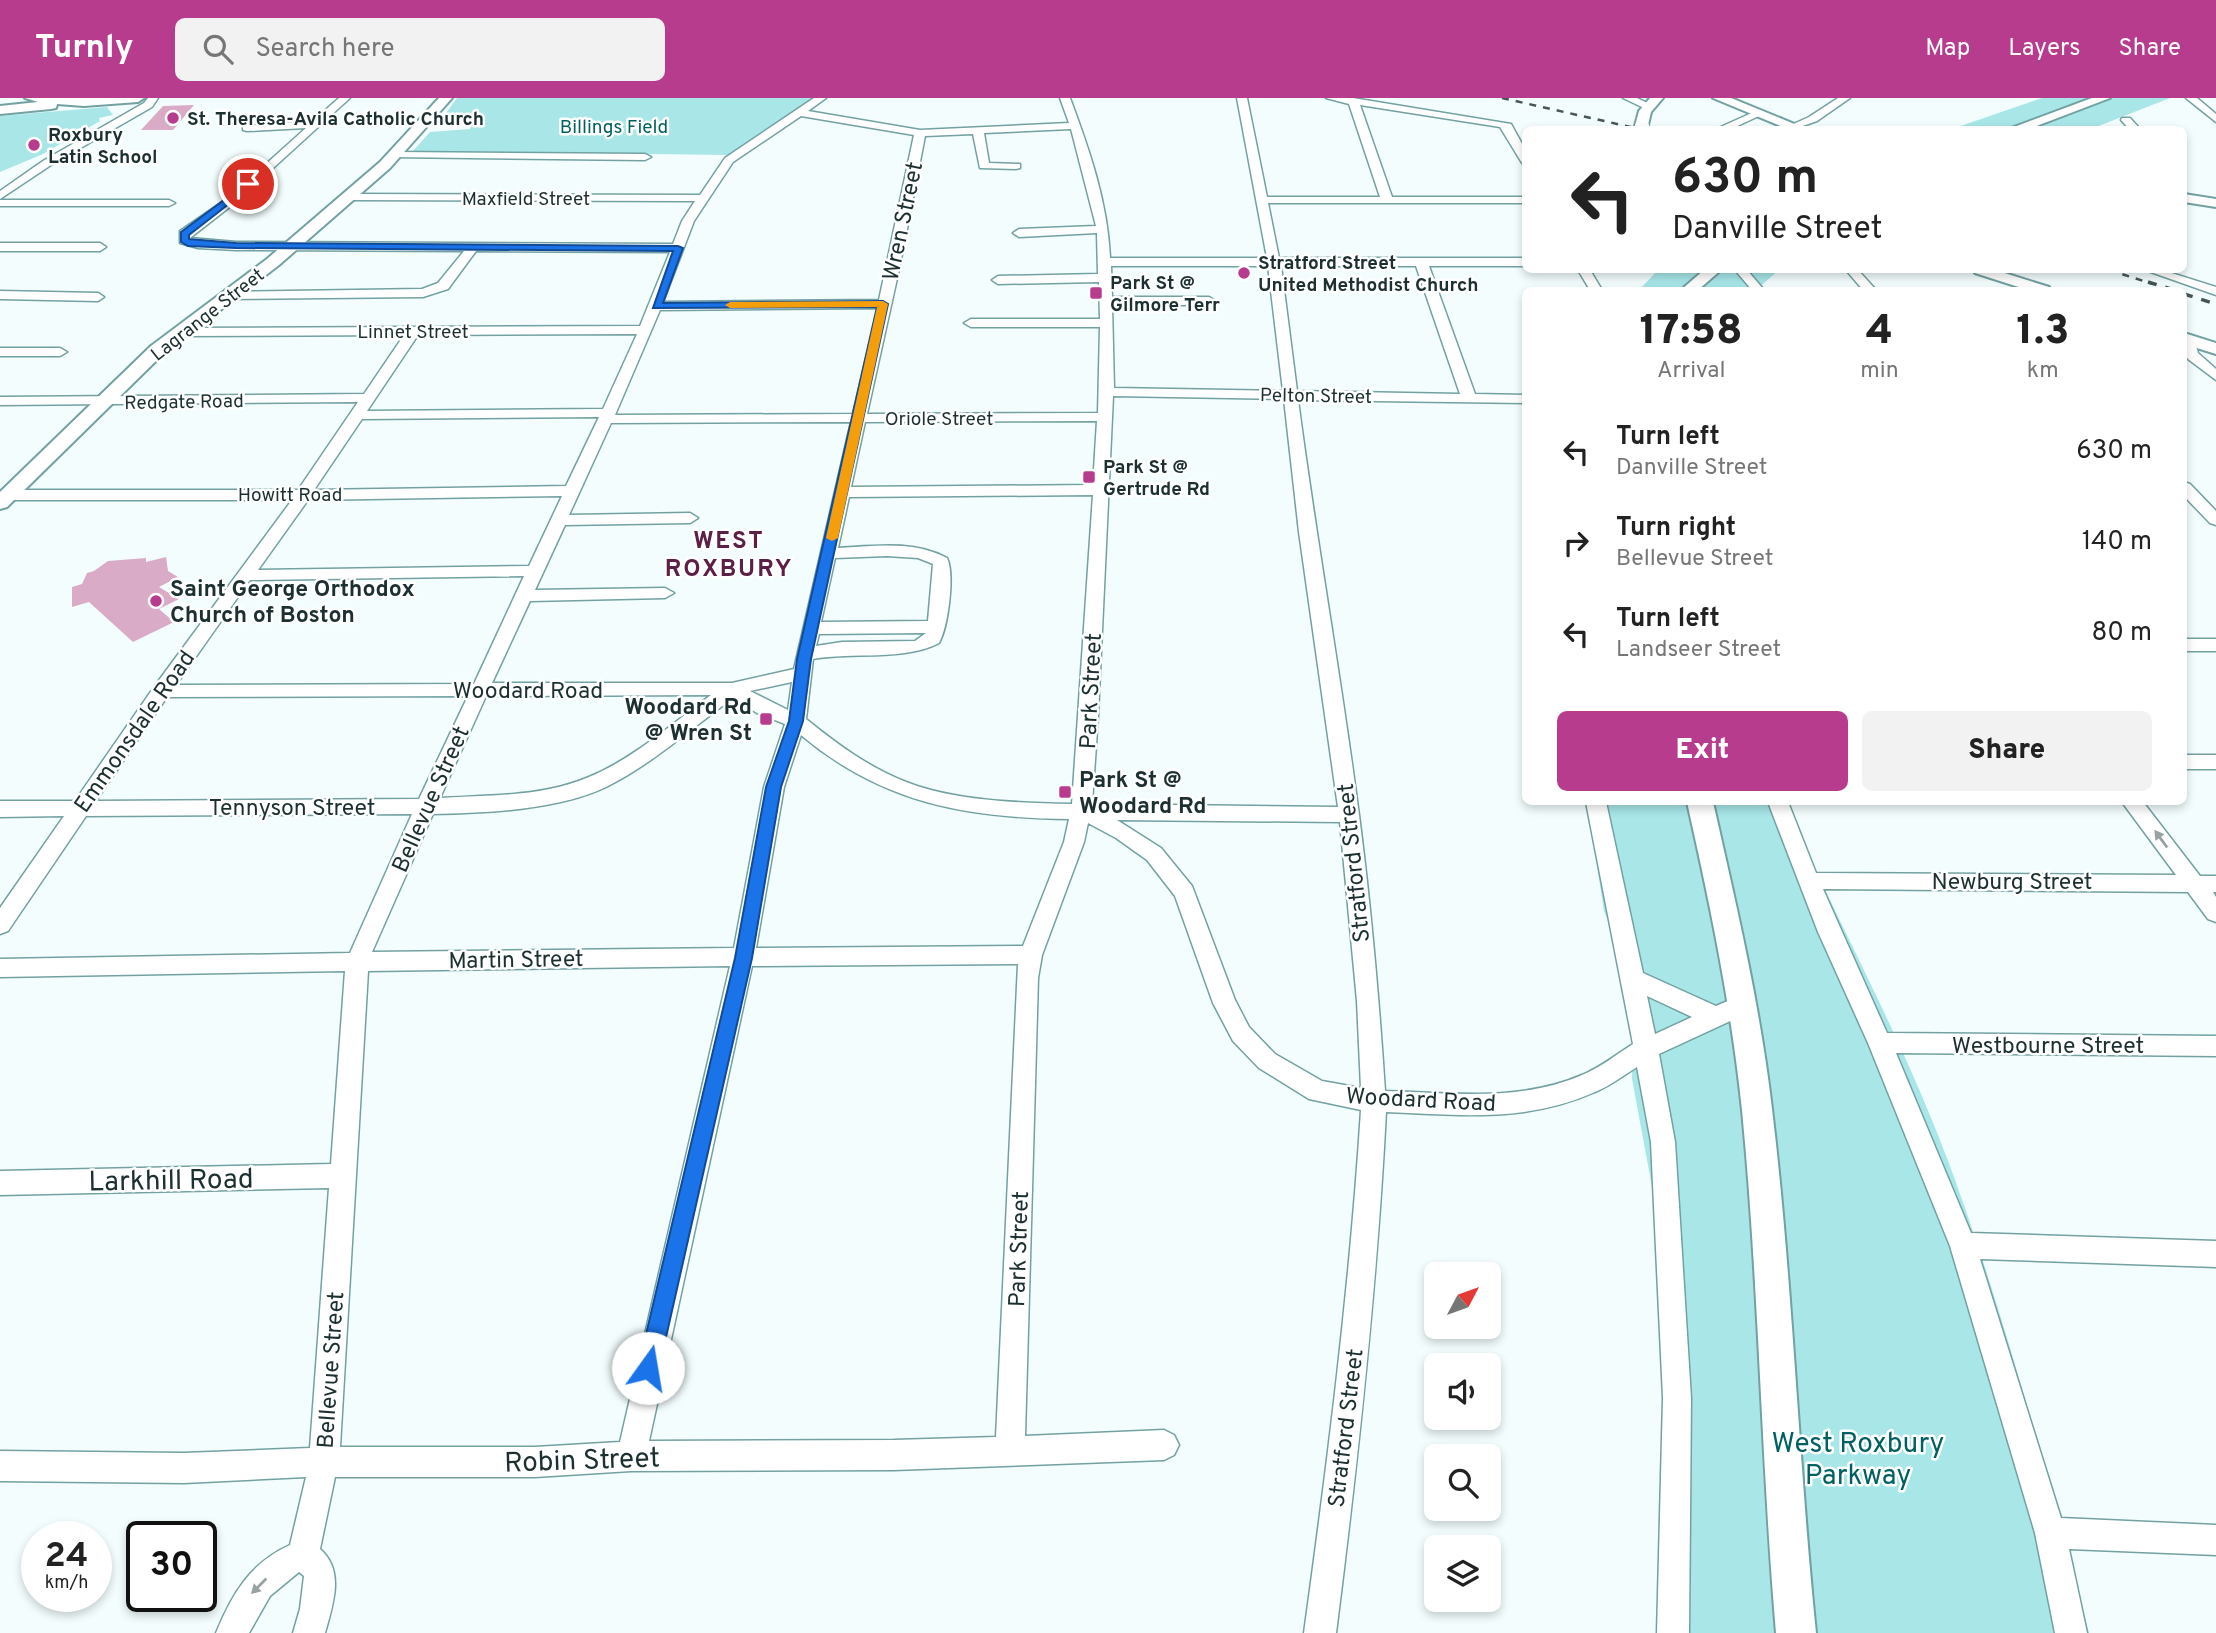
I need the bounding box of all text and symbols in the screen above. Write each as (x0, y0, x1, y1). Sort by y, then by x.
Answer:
search box (175, 18, 665, 81)
text: Turnly (35, 28, 133, 70)
icon: search (199, 30, 237, 68)
text: Search here (255, 33, 394, 66)
text: Map (1925, 34, 1970, 64)
text: Layers (2008, 34, 2080, 64)
text: Share (2118, 34, 2181, 64)
place label: St. Theresa-Avila Catholic Church (187, 108, 484, 132)
marker: St. Theresa-Avila Catholic Church (165, 110, 181, 126)
park label: Billings Field (560, 116, 668, 140)
place label: Roxbury Latin School (48, 124, 158, 170)
marker: Roxbury Latin School (26, 137, 42, 153)
text: 630 m (1672, 149, 1818, 211)
pin (218, 154, 278, 214)
icon: left (1557, 154, 1648, 245)
street label: Wren Street (878, 159, 931, 284)
icon: arrive (229, 165, 267, 203)
street label: Maxfield Street (462, 188, 590, 212)
text: Danville Street (1672, 210, 1883, 250)
place label: Stratford Street United Methodist Church (1258, 252, 1479, 298)
street label: Lagrange Street (147, 264, 270, 367)
marker: Stratford Street United Methodist Church (1236, 265, 1252, 281)
place label: Park St @ Gilmore Terr (1110, 272, 1220, 318)
marker: Park St @ Gilmore Terr (1088, 285, 1104, 301)
text: 17:58 (1640, 306, 1743, 359)
text: 4 (1866, 306, 1893, 359)
text: 1.3 (2016, 306, 2069, 359)
street label: Linnet Street (357, 321, 469, 345)
text: Arrival (1657, 357, 1725, 386)
text: min (1860, 357, 1899, 386)
text: km (2027, 357, 2059, 386)
street label: Pelton Street (1260, 384, 1372, 410)
street label: Redgate Road (124, 390, 244, 416)
street label: Oriole Street (885, 408, 993, 432)
text: Turn left (1616, 421, 1720, 454)
icon: left (1557, 433, 1595, 471)
text: 630 m (2076, 435, 2152, 468)
text: Danville Street (1616, 454, 1767, 483)
place label: Park St @ Gertrude Rd (1103, 456, 1210, 502)
marker: Park St @ Gertrude Rd (1081, 469, 1097, 485)
street label: Howitt Road (238, 484, 342, 508)
text: Turn right (1616, 512, 1736, 545)
icon: right (1557, 524, 1595, 562)
text: 140 m (2082, 526, 2152, 559)
district label: WEST ROXBURY (665, 527, 793, 585)
text: Bellevue Street (1616, 545, 1773, 574)
place label: Saint George Orthodox Church of Boston (170, 576, 415, 631)
marker: Saint George Orthodox Church of Boston (148, 593, 164, 609)
text: Turn left (1616, 603, 1720, 636)
icon: left (1557, 615, 1595, 653)
text: 80 m (2092, 617, 2152, 650)
street label: Park Street (1075, 632, 1110, 750)
text: Landseer Street (1616, 636, 1781, 665)
street label: Emmonsdale Road (69, 646, 203, 819)
street label: Woodard Road (453, 678, 603, 707)
place label: Woodard Rd @ Wren St (625, 694, 752, 749)
marker: Woodard Rd @ Wren St (758, 711, 774, 727)
button: Exit (1557, 711, 1848, 791)
button: Share (1862, 711, 2152, 791)
street label: Bellevue Street (387, 722, 478, 878)
place label: Park St @ Woodard Rd (1079, 767, 1206, 822)
street label: Stratford Street (1333, 782, 1378, 944)
marker: Park St @ Woodard Rd (1057, 784, 1073, 800)
street label: Tennyson Street (209, 795, 375, 824)
one-way arrow (2153, 830, 2168, 848)
street label: Newburg Street (1932, 869, 2093, 898)
street label: Martin Street (448, 946, 584, 977)
street label: Westbourne Street (1952, 1033, 2144, 1062)
street label: Woodard Road (1345, 1083, 1497, 1120)
street label: Larkhill Road (88, 1163, 254, 1201)
street label: Park Street (1004, 1191, 1037, 1308)
north arrow (1424, 1262, 1502, 1339)
map controls (1424, 1262, 1501, 1612)
street label: Bellevue Street (313, 1291, 352, 1450)
position arrow (611, 1331, 685, 1405)
street label: Stratford Street (1323, 1347, 1372, 1509)
button: sound (1424, 1353, 1501, 1430)
park label: West Roxbury Parkway (1772, 1427, 1944, 1495)
street label: Robin Street (504, 1441, 661, 1483)
button: search (1424, 1444, 1501, 1521)
speed limit sign: 30 (126, 1521, 217, 1612)
text: 24 (45, 1535, 88, 1579)
button: layers (1424, 1535, 1501, 1612)
text: km/h (45, 1572, 88, 1595)
one-way arrow (250, 1577, 267, 1594)

